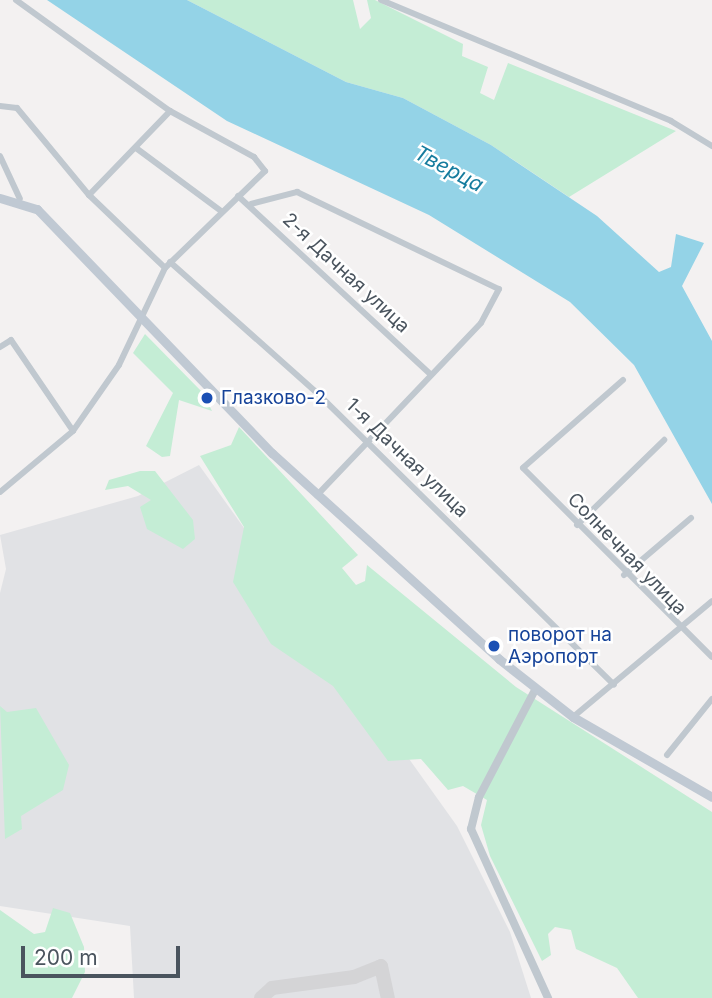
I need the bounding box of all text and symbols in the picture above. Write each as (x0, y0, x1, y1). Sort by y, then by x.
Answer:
water label: Тверца (410, 140, 488, 198)
street label: 2-я Дачная улица (278, 208, 414, 338)
place label: Глазково-2 (221, 387, 326, 409)
marker: Глазково-2 (199, 390, 215, 406)
street label: 1-я Дачная улица (341, 394, 473, 522)
street label: Солнечная улица (563, 488, 691, 620)
place label: поворот на Аэропорт (508, 624, 612, 668)
marker: поворот на Аэропорт (486, 638, 502, 654)
scale bar (24, 932, 184, 976)
text: 200 m (34, 945, 98, 970)

